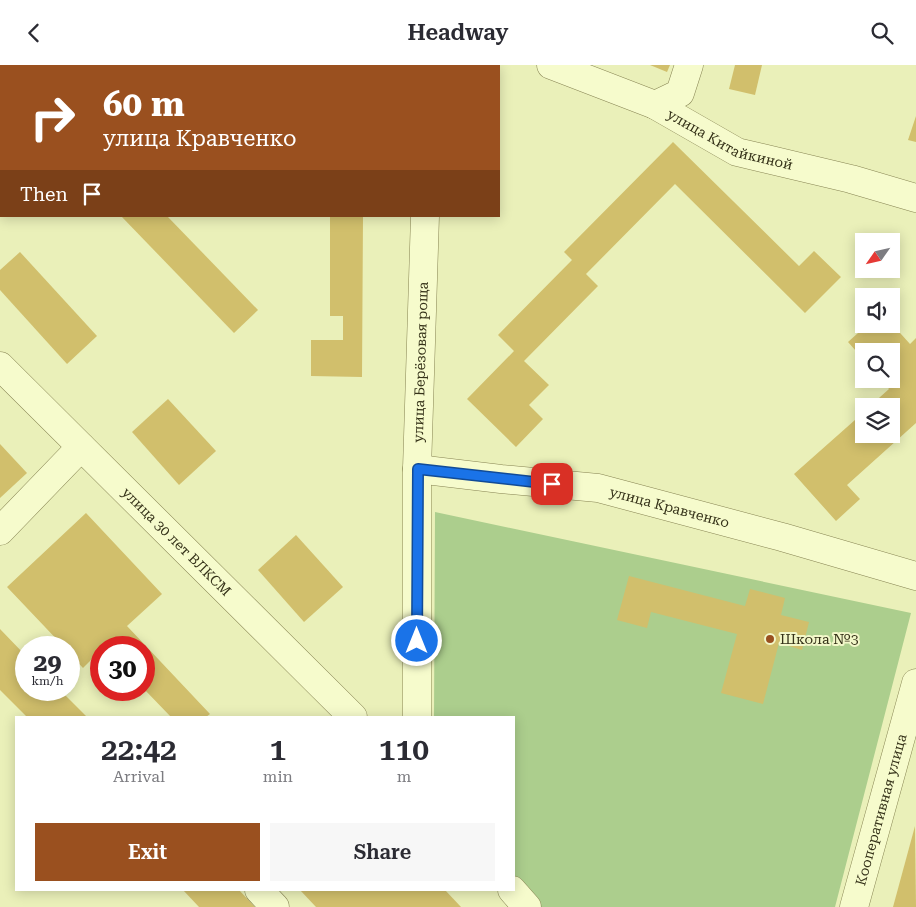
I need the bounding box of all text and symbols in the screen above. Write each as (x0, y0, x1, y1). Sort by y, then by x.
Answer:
icon: back (20, 19, 48, 47)
icon: search (868, 19, 896, 47)
text: Headway (407, 20, 509, 45)
text: 60 m (103, 84, 185, 125)
icon: right (20, 85, 85, 150)
street label: улица Китайкиной (665, 106, 794, 173)
text: улица Кравченко (103, 126, 296, 151)
icon: arrive (78, 180, 106, 208)
text: Then (20, 183, 68, 206)
north arrow (855, 233, 900, 277)
map controls (855, 233, 900, 443)
street label: улица Берёзовая роща (410, 281, 431, 443)
button: sound (855, 288, 900, 333)
button: search (855, 343, 900, 388)
button: layers (855, 398, 900, 443)
pin (531, 463, 573, 505)
icon: arrive (538, 470, 566, 498)
street label: улица Кравченко (608, 483, 731, 531)
street label: улица 30 лет ВЛКСМ (119, 484, 234, 599)
position arrow (390, 614, 442, 666)
place label: Школа №3 (780, 631, 859, 647)
marker: Школа №3 (764, 633, 776, 645)
speed limit sign: 30 (90, 636, 155, 701)
text: 29 (33, 648, 62, 677)
text: km/h (31, 674, 64, 688)
text: 22:42 (101, 732, 177, 767)
text: 1 (269, 732, 286, 767)
text: 110 (379, 732, 429, 767)
street label: Кооперативная улица (852, 732, 910, 887)
text: Arrival (113, 767, 165, 786)
text: min (263, 767, 293, 786)
text: m (397, 767, 411, 786)
button: Exit (35, 823, 260, 881)
button: Share (270, 823, 495, 881)

